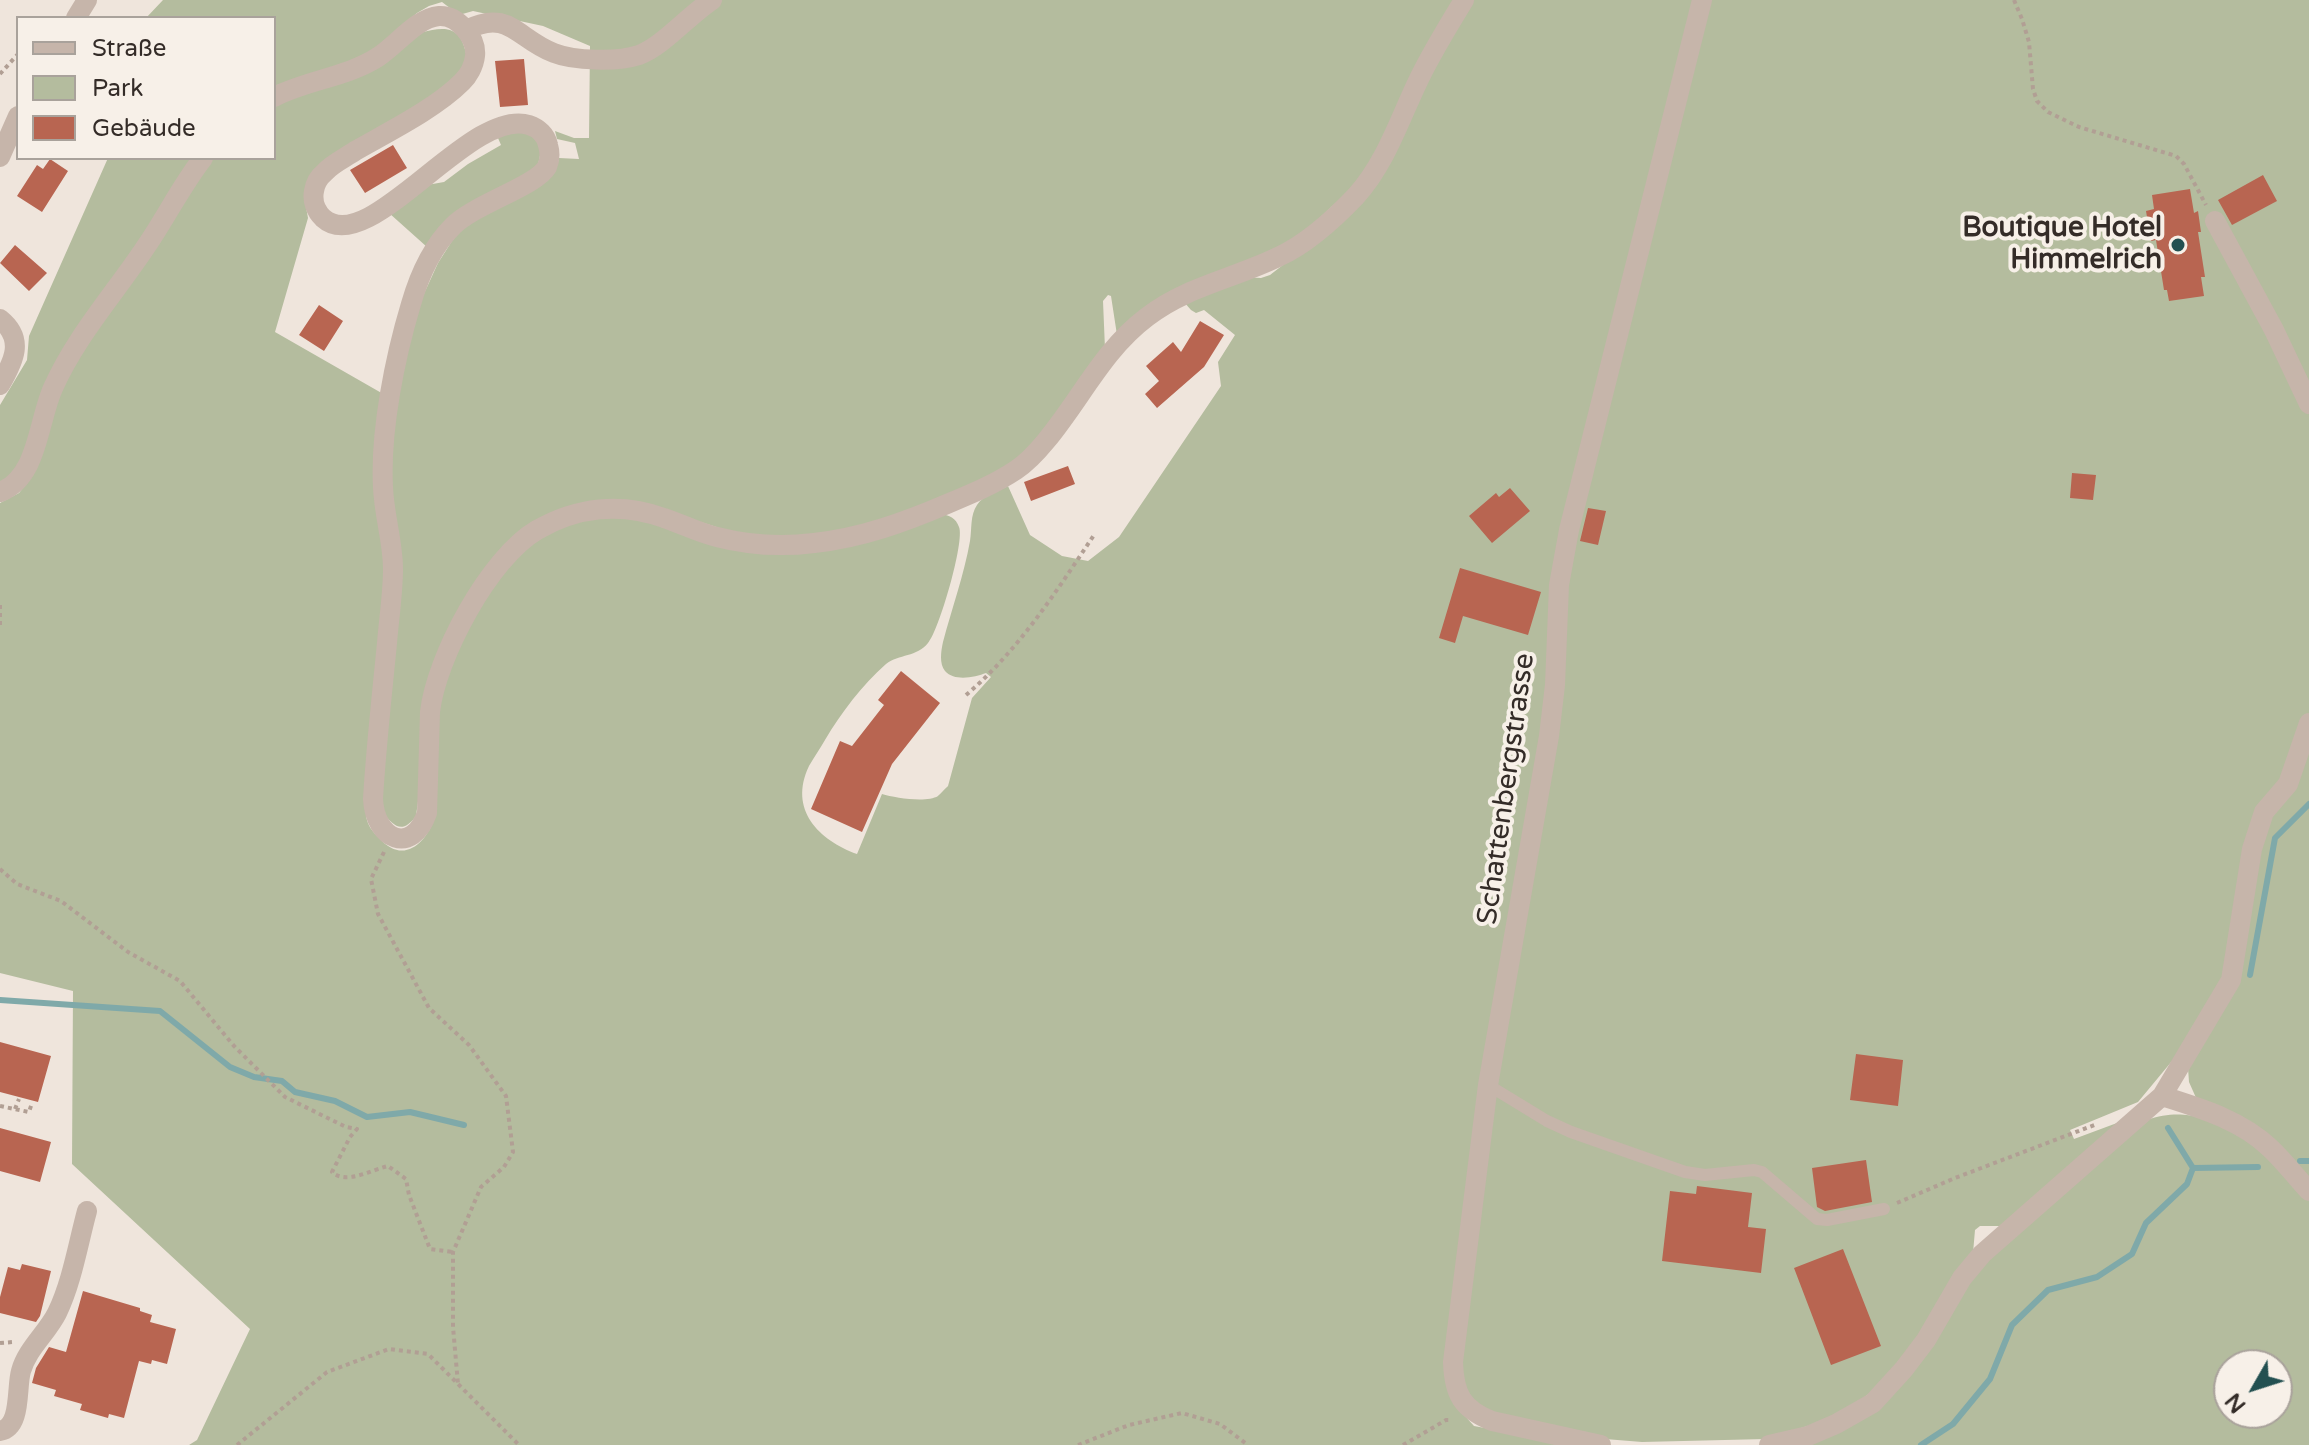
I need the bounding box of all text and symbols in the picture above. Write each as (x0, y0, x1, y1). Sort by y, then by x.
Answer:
legend (16, 16, 276, 160)
text: Straße (92, 34, 166, 63)
text: Park (92, 74, 143, 103)
text: Gebäude (92, 114, 196, 143)
place label: Boutique Hotel Himmelrich (1962, 212, 2162, 278)
marker: Boutique Hotel Himmelrich (2169, 236, 2187, 254)
street label: Schattenbergstrasse (1471, 651, 1543, 927)
north arrow (2213, 1349, 2293, 1429)
text: N (2220, 1388, 2252, 1418)

